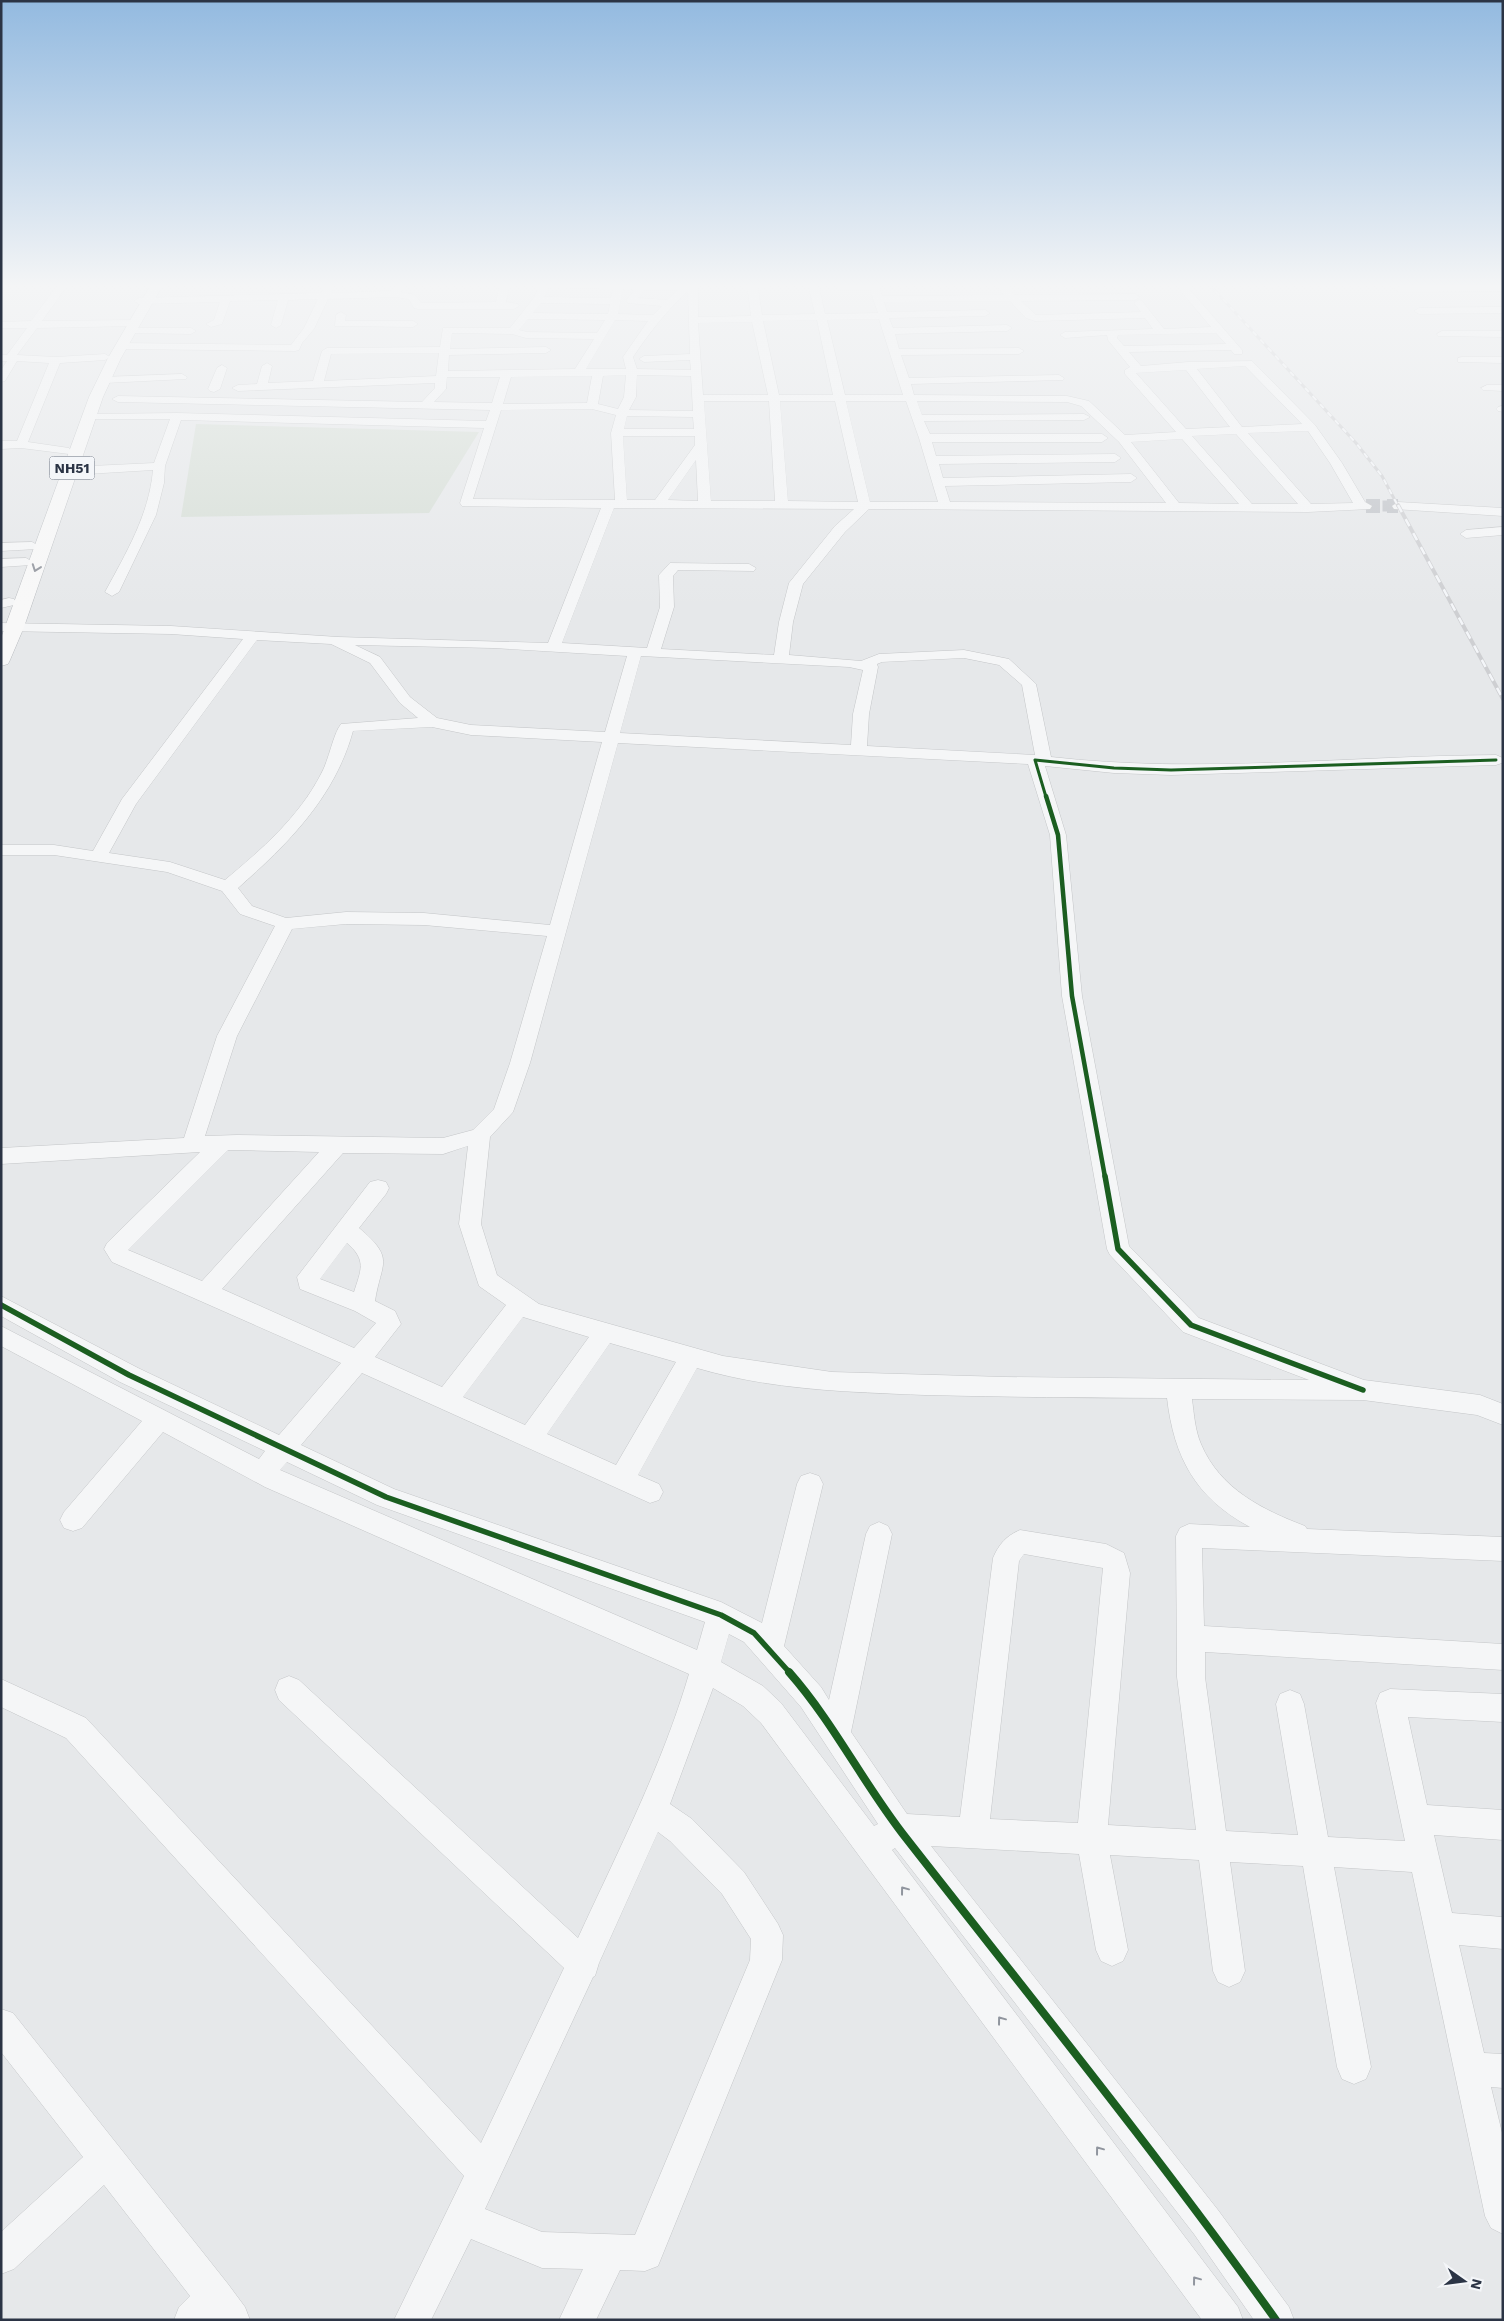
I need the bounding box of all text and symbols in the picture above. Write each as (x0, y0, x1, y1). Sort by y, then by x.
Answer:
road number: NH51 (50, 456, 94, 479)
one-way arrow (32, 564, 42, 572)
one-way arrow (901, 1886, 910, 1896)
one-way arrow (999, 2017, 1007, 2026)
one-way arrow (1096, 2147, 1104, 2156)
north arrow (1439, 2256, 1489, 2306)
one-way arrow (1193, 2276, 1202, 2286)
text: N (1468, 2277, 1486, 2291)

